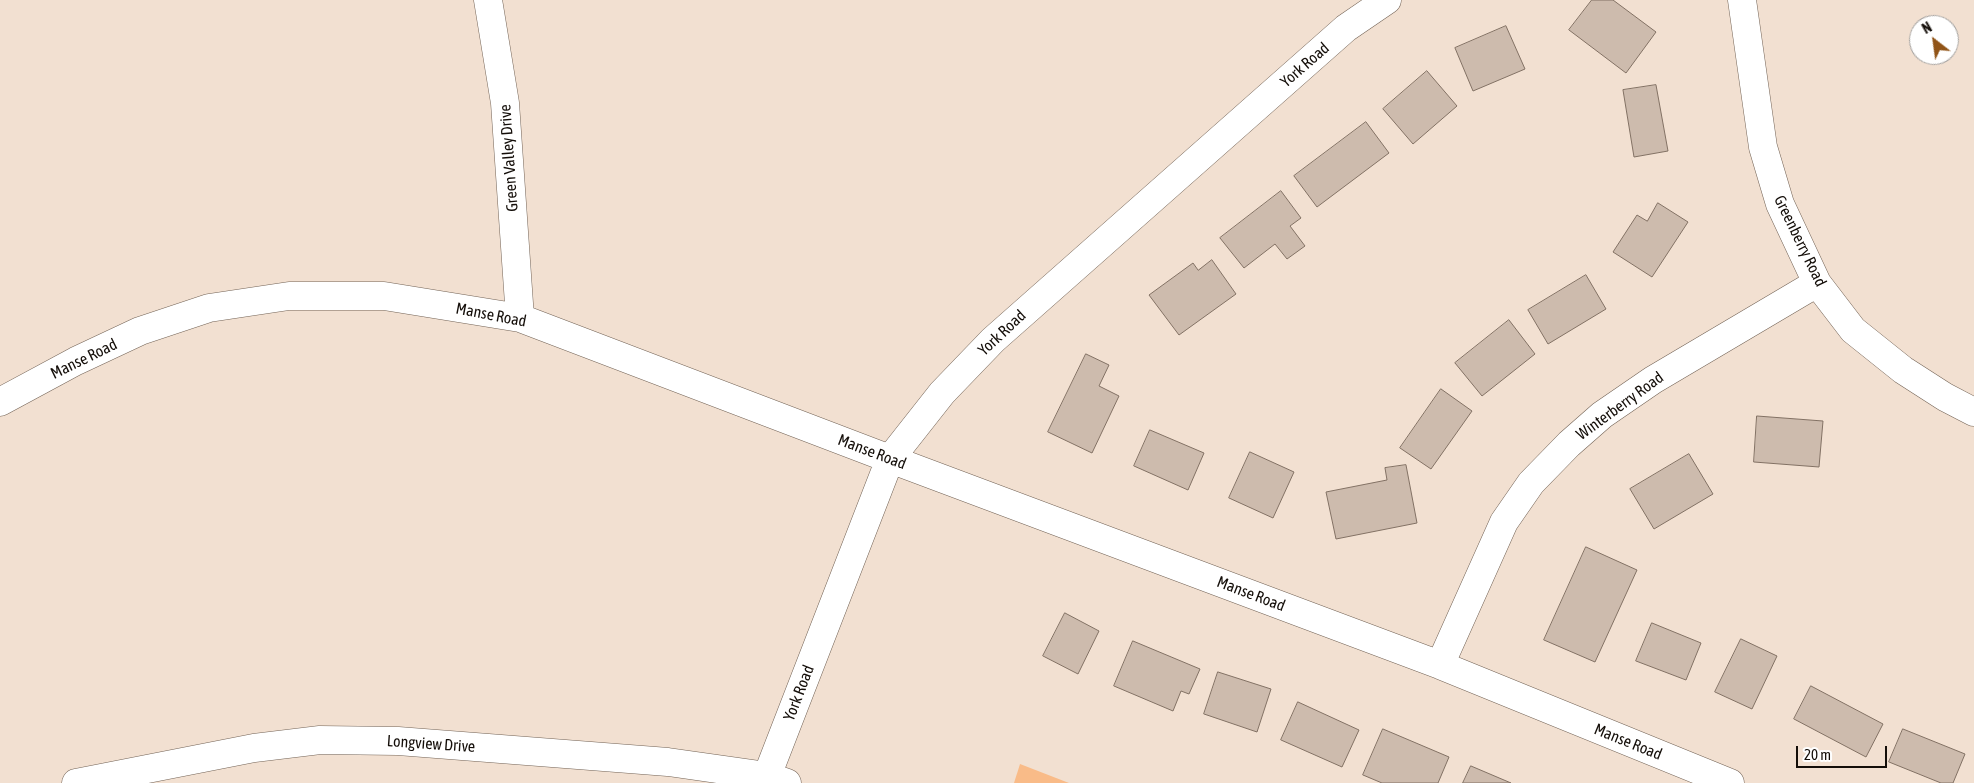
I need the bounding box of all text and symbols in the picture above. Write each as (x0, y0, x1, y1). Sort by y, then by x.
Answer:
north arrow (1909, 15, 1959, 65)
text: N (1919, 19, 1935, 37)
street label: York Road (1277, 39, 1333, 91)
street label: Green Valley Drive (496, 104, 522, 212)
street label: Greenberry Road (1770, 192, 1830, 290)
street label: Manse Road (454, 299, 528, 331)
street label: York Road (974, 306, 1030, 360)
street label: Manse Road (48, 335, 120, 383)
street label: Winterberry Road (1573, 368, 1667, 444)
street label: Manse Road (835, 430, 909, 474)
street label: Manse Road (1214, 572, 1288, 616)
street label: York Road (780, 662, 818, 724)
street label: Manse Road (1591, 720, 1665, 764)
street label: Longview Drive (386, 731, 476, 757)
scale bar (1799, 736, 1890, 768)
text: 20 m (1804, 746, 1831, 763)

